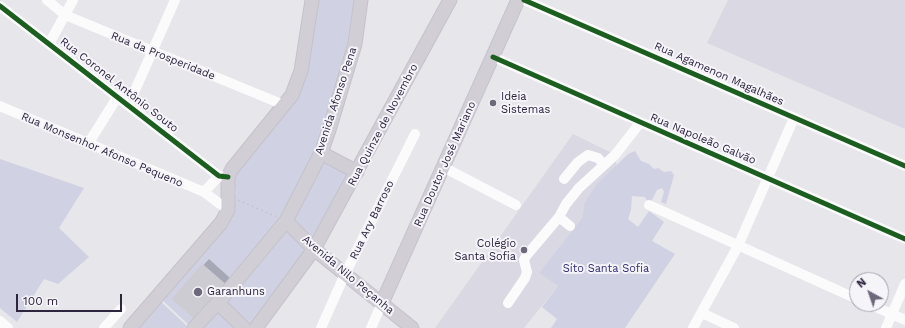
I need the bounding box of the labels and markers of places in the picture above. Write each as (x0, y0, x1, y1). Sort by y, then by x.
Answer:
place label: Ideia Sistemas (501, 90, 550, 116)
marker: Ideia Sistemas (488, 98, 498, 108)
place label: Colégio Santa Sofia (454, 237, 516, 263)
marker: Colégio Santa Sofia (519, 245, 529, 255)
place label: Garanhuns (207, 285, 265, 299)
marker: Garanhuns (192, 286, 204, 298)

